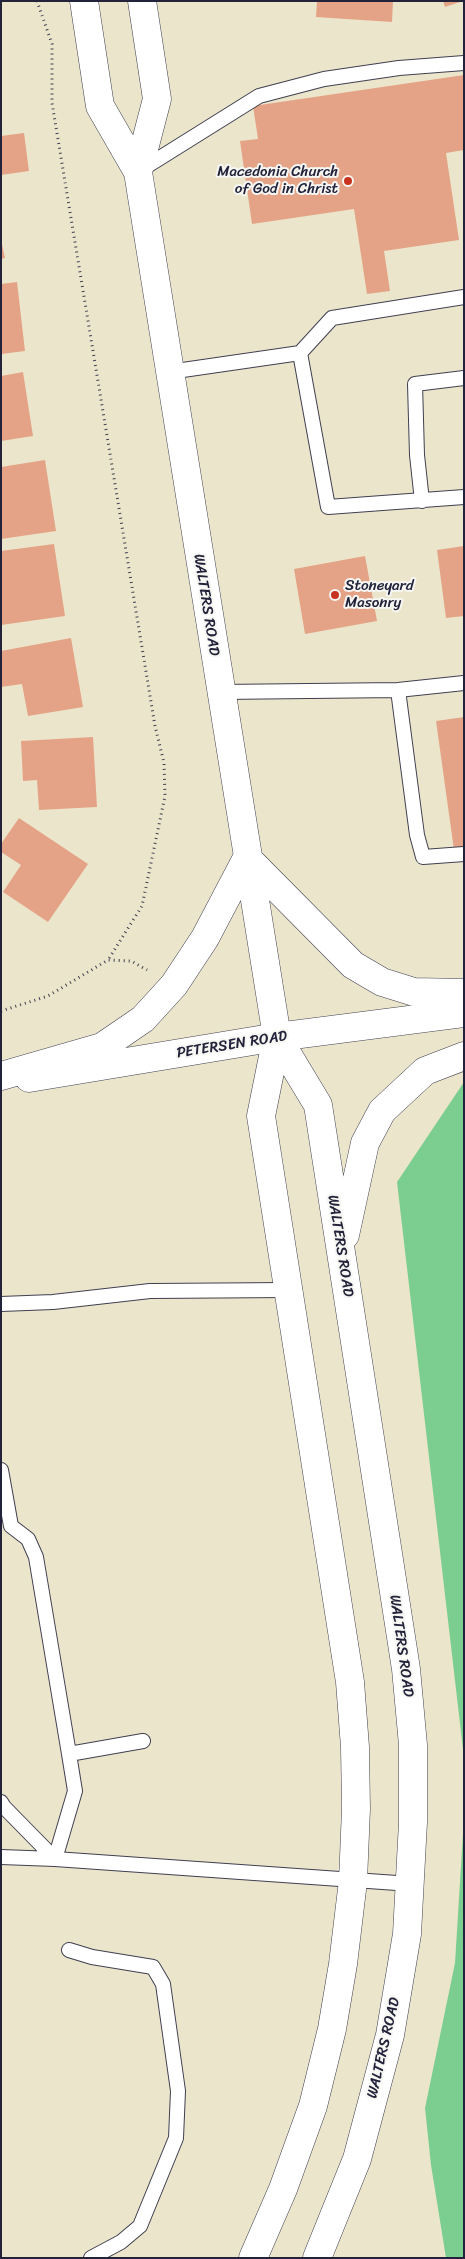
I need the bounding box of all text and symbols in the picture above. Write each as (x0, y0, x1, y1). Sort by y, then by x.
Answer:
place label: Macedonia Church of God in Christ (217, 163, 338, 198)
marker: Macedonia Church of God in Christ (342, 175, 354, 187)
street label: WALTERS ROAD (189, 553, 223, 657)
place label: Stoneyard Masonry (345, 577, 414, 612)
marker: Stoneyard Masonry (329, 589, 341, 601)
street label: PETERSEN ROAD (175, 1027, 289, 1063)
street label: WALTERS ROAD (323, 1194, 357, 1298)
street label: WALTERS ROAD (385, 1594, 417, 1698)
street label: WALTERS ROAD (364, 1996, 404, 2100)

